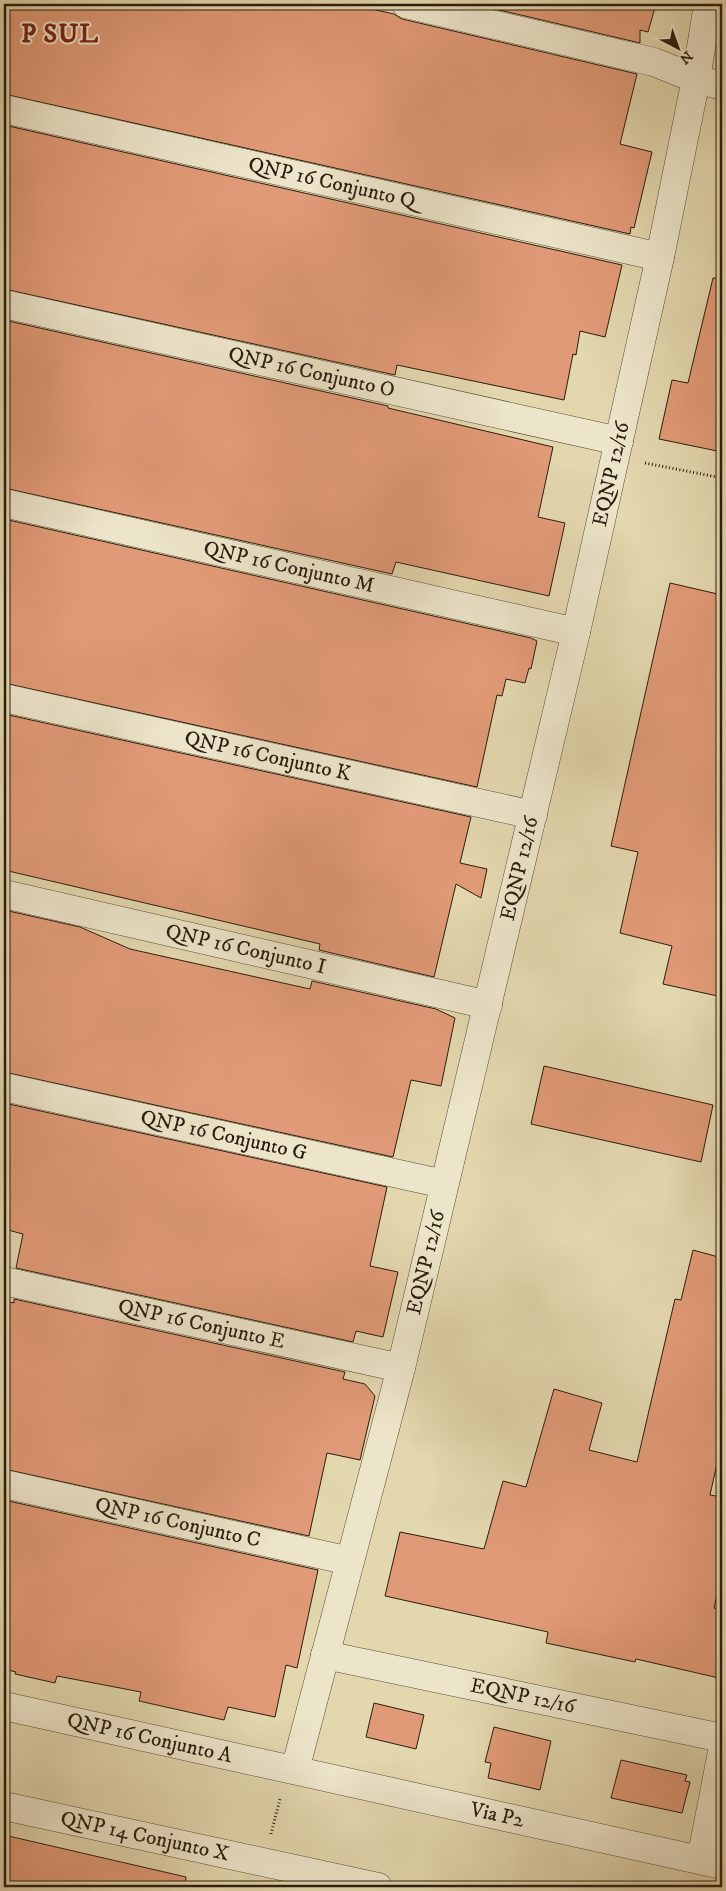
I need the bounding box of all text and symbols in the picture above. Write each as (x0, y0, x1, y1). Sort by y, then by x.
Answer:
district label: P SUL (21, 18, 99, 51)
north arrow (654, 22, 704, 72)
text: N (675, 46, 696, 68)
street label: QNP 16 Conjunto Q (246, 151, 427, 216)
street label: QNP 16 Conjunto O (226, 341, 397, 404)
street label: EQNP 12/16 (587, 418, 636, 529)
street label: QNP 16 Conjunto M (201, 535, 377, 599)
street label: QNP 16 Conjunto K (182, 725, 354, 787)
street label: EQNP 12/16 (495, 813, 545, 923)
street label: QNP 16 Conjunto I (163, 918, 328, 980)
street label: QNP 16 Conjunto G (138, 1104, 310, 1166)
street label: EQNP 12/16 (401, 1207, 451, 1317)
street label: QNP 16 Conjunto E (116, 1293, 287, 1355)
street label: QNP 16 Conjunto C (92, 1492, 263, 1554)
street label: EQNP 12/16 (468, 1673, 579, 1720)
street label: QNP 16 Conjunto A (64, 1707, 235, 1769)
street label: Via P2 (467, 1796, 527, 1834)
street label: QNP 14 Conjunto X (58, 1806, 231, 1867)

